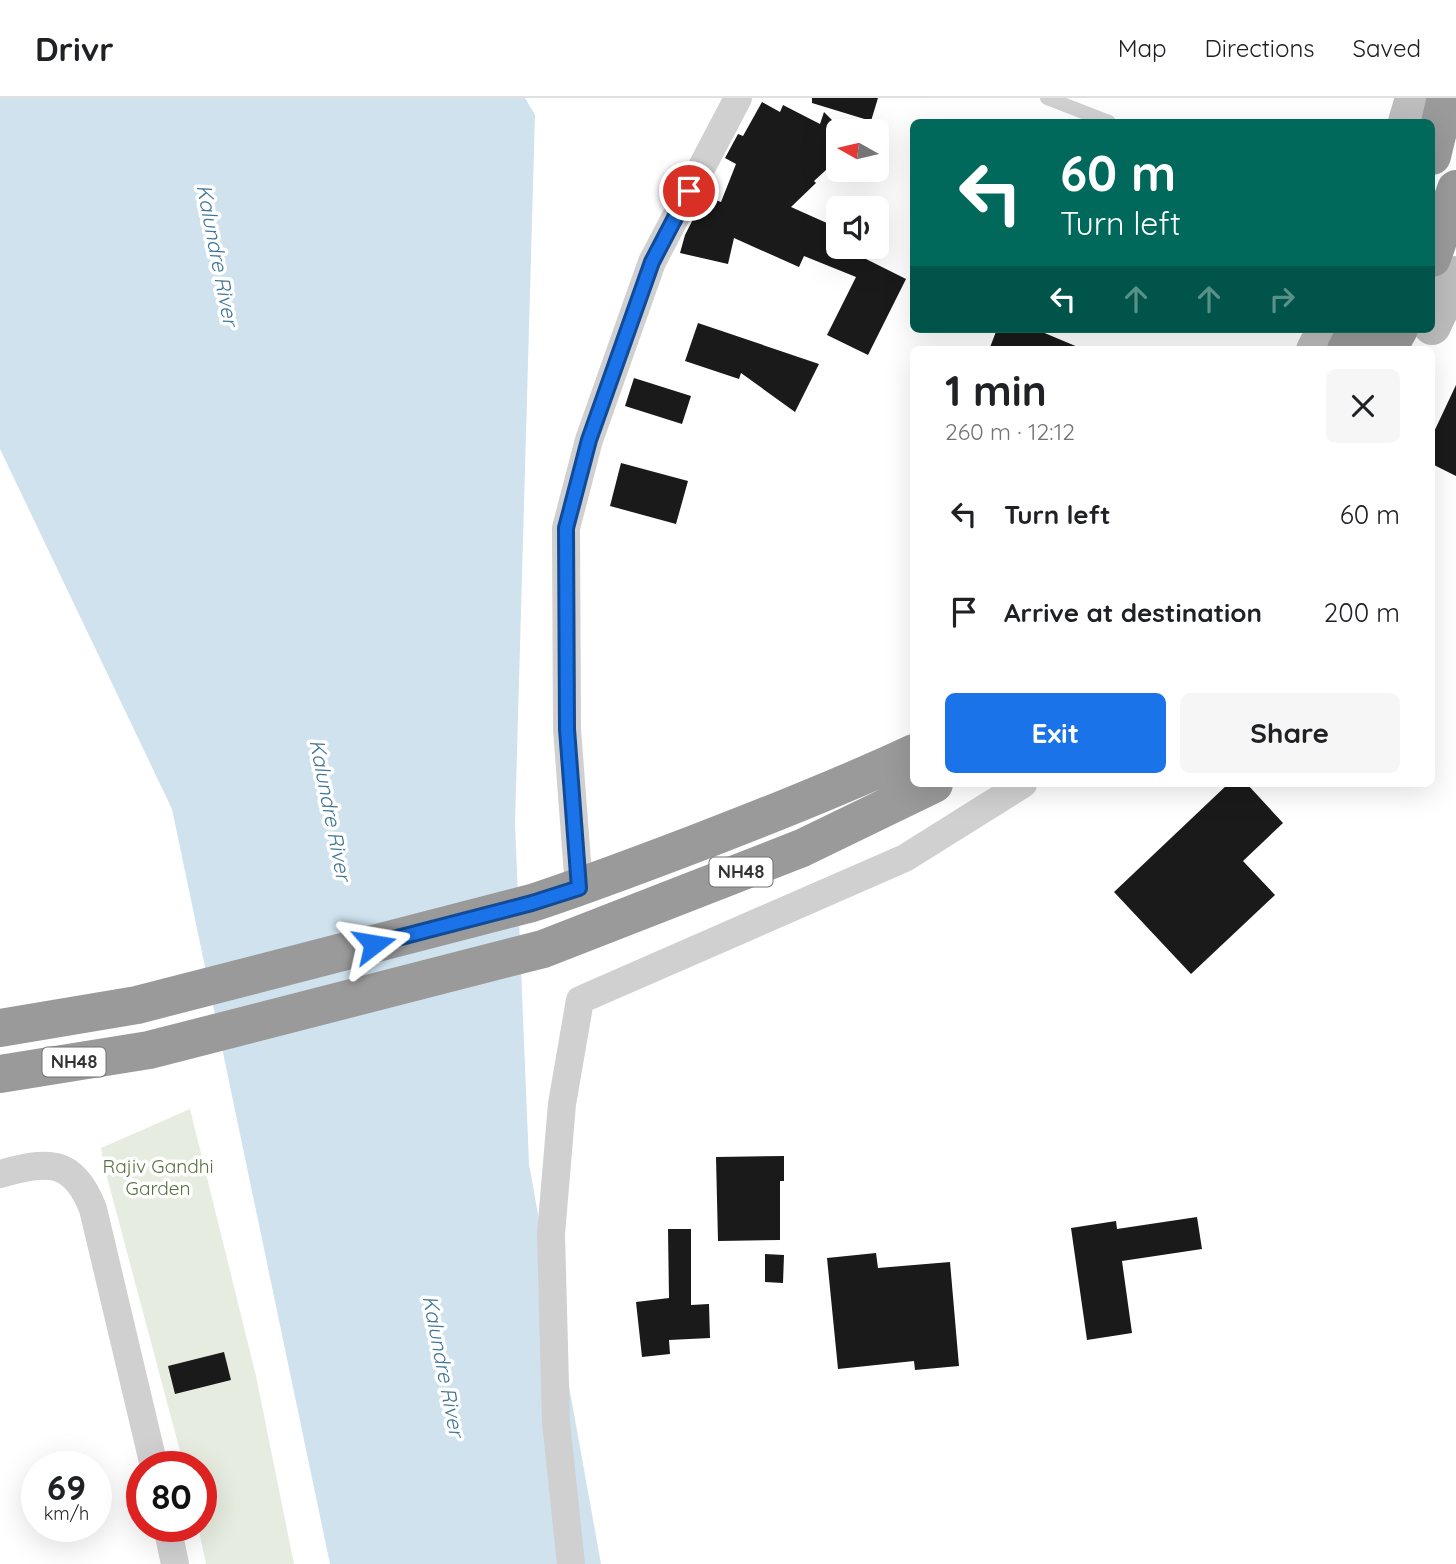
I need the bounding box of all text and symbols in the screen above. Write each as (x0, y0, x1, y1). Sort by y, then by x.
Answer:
text: Drivr (35, 28, 114, 69)
text: Map (1118, 33, 1167, 63)
text: Directions (1205, 33, 1315, 63)
text: Saved (1353, 33, 1421, 63)
north arrow (826, 119, 889, 182)
map controls (826, 119, 889, 259)
text: 60 m (1060, 142, 1176, 203)
icon: left (945, 147, 1036, 238)
pin (659, 161, 719, 221)
icon: arrive (670, 172, 708, 210)
water label: Kalundre River (192, 182, 245, 330)
button: sound (826, 196, 889, 259)
text: Turn left (1060, 203, 1181, 243)
icon: left (1044, 280, 1082, 318)
icon: ahead (1117, 280, 1155, 318)
icon: ahead (1190, 280, 1228, 318)
icon: right (1263, 280, 1301, 318)
text: 1 min (945, 364, 1047, 417)
button: close (1326, 369, 1400, 443)
text: 260 m · 12:12 (945, 417, 1075, 446)
icon: left (945, 495, 983, 533)
text: Turn left (1004, 498, 1111, 531)
text: 60 m (1340, 498, 1400, 531)
icon: arrive (945, 593, 983, 631)
text: Arrive at destination (1004, 596, 1262, 629)
text: 200 m (1324, 596, 1400, 629)
button: Exit (945, 693, 1166, 773)
button: Share (1180, 693, 1400, 773)
water label: Kalundre River (305, 737, 358, 885)
road number: NH48 (710, 858, 772, 886)
position arrow (337, 907, 411, 981)
road number: NH48 (42, 1048, 106, 1077)
park label: Rajiv Gandhi Garden (102, 1154, 214, 1200)
water label: Kalundre River (418, 1293, 471, 1441)
speed limit sign: 80 (126, 1451, 217, 1542)
text: 69 (47, 1465, 86, 1509)
text: km/h (44, 1502, 89, 1525)

